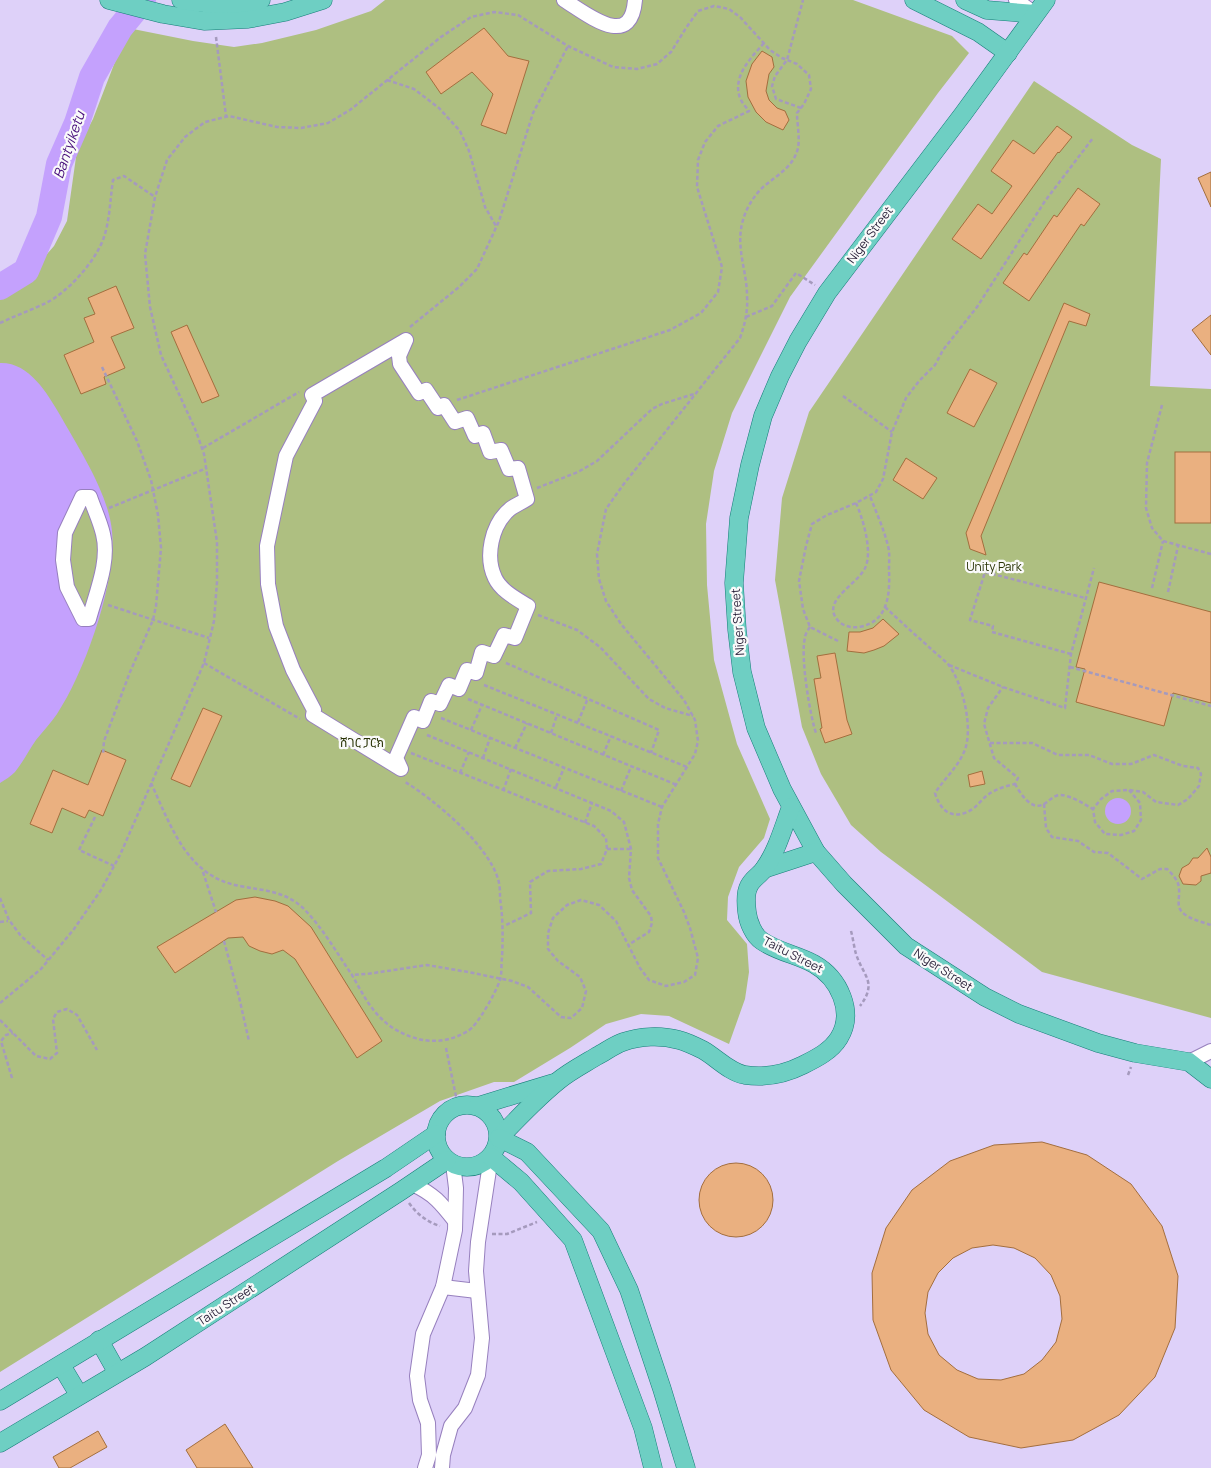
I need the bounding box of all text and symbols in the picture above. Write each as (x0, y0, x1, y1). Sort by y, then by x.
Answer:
water label: Bantyiketu (48, 107, 89, 181)
street label: Niger Street (843, 203, 897, 267)
park label: Unity Park (966, 558, 1023, 575)
street label: Niger Street (727, 588, 748, 656)
park label: ሸገር ፓርክ (340, 734, 384, 751)
street label: Taitu Street (760, 932, 826, 977)
street label: Niger Street (911, 944, 976, 995)
street label: Taitu Street (194, 1280, 258, 1330)

